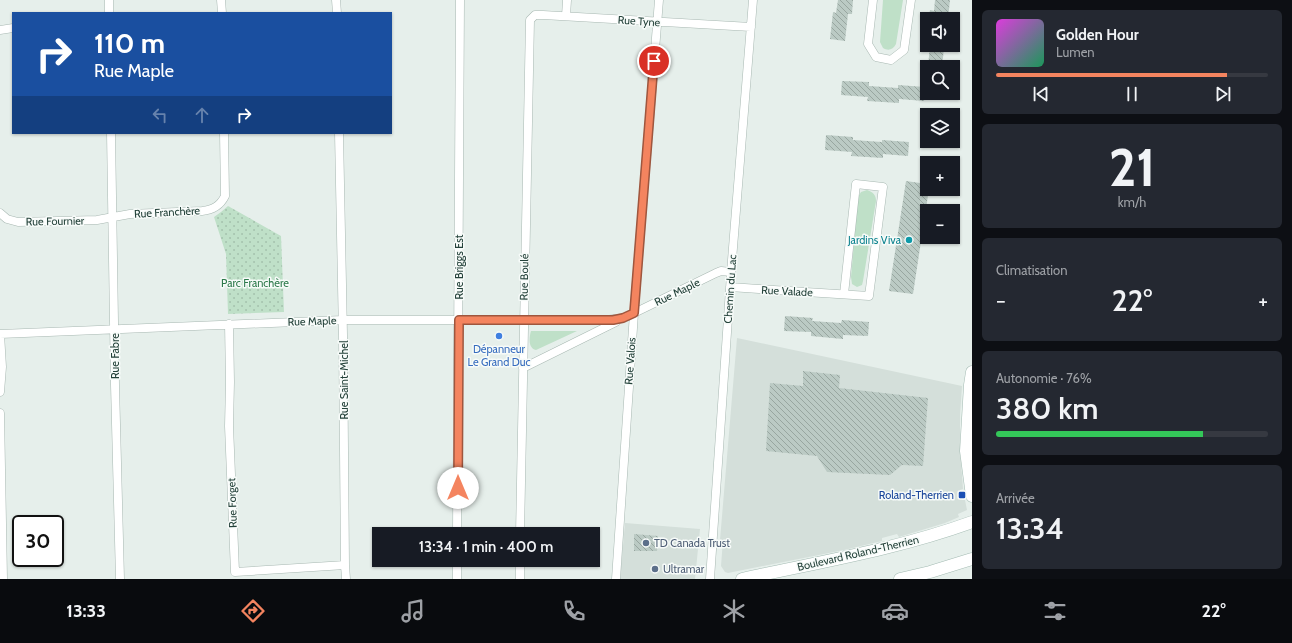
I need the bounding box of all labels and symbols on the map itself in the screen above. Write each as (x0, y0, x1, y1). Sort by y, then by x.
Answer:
street label: Rue Tyne (617, 13, 661, 29)
pin (637, 44, 671, 78)
street label: Rue Franchère (134, 203, 201, 221)
street label: Rue Fournier (26, 213, 85, 229)
place label: Jardins Viva (847, 233, 902, 247)
street label: Rue Briggs Est (452, 234, 466, 299)
marker: Jardins Viva (904, 235, 914, 245)
street label: Rue Boulé (517, 253, 531, 301)
street label: Chemin du Lac (721, 254, 739, 324)
street label: Rue Maple (652, 275, 702, 309)
park label: Parc Franchère (221, 276, 289, 290)
street label: Rue Valade (761, 283, 813, 299)
street label: Rue Maple (287, 313, 337, 329)
marker: Dépanneur Le Grand Duc (494, 331, 504, 341)
street label: Rue Fabre (108, 333, 122, 379)
street label: Rue Valois (621, 336, 639, 385)
street label: Rue Saint-Michel (337, 340, 351, 420)
place label: Dépanneur Le Grand Duc (468, 342, 530, 369)
position arrow (437, 467, 479, 509)
street label: Rue Forget (224, 478, 240, 528)
place label: Roland-Therrien (879, 488, 954, 502)
marker: Roland-Therrien (957, 490, 967, 500)
speed limit sign: 30 (12, 515, 64, 567)
street label: Boulevard Roland-Therrien (796, 532, 920, 574)
place label: TD Canada Trust (654, 536, 730, 550)
marker: TD Canada Trust (641, 538, 651, 548)
place label: Ultramar (663, 562, 705, 576)
marker: Ultramar (650, 564, 660, 574)

